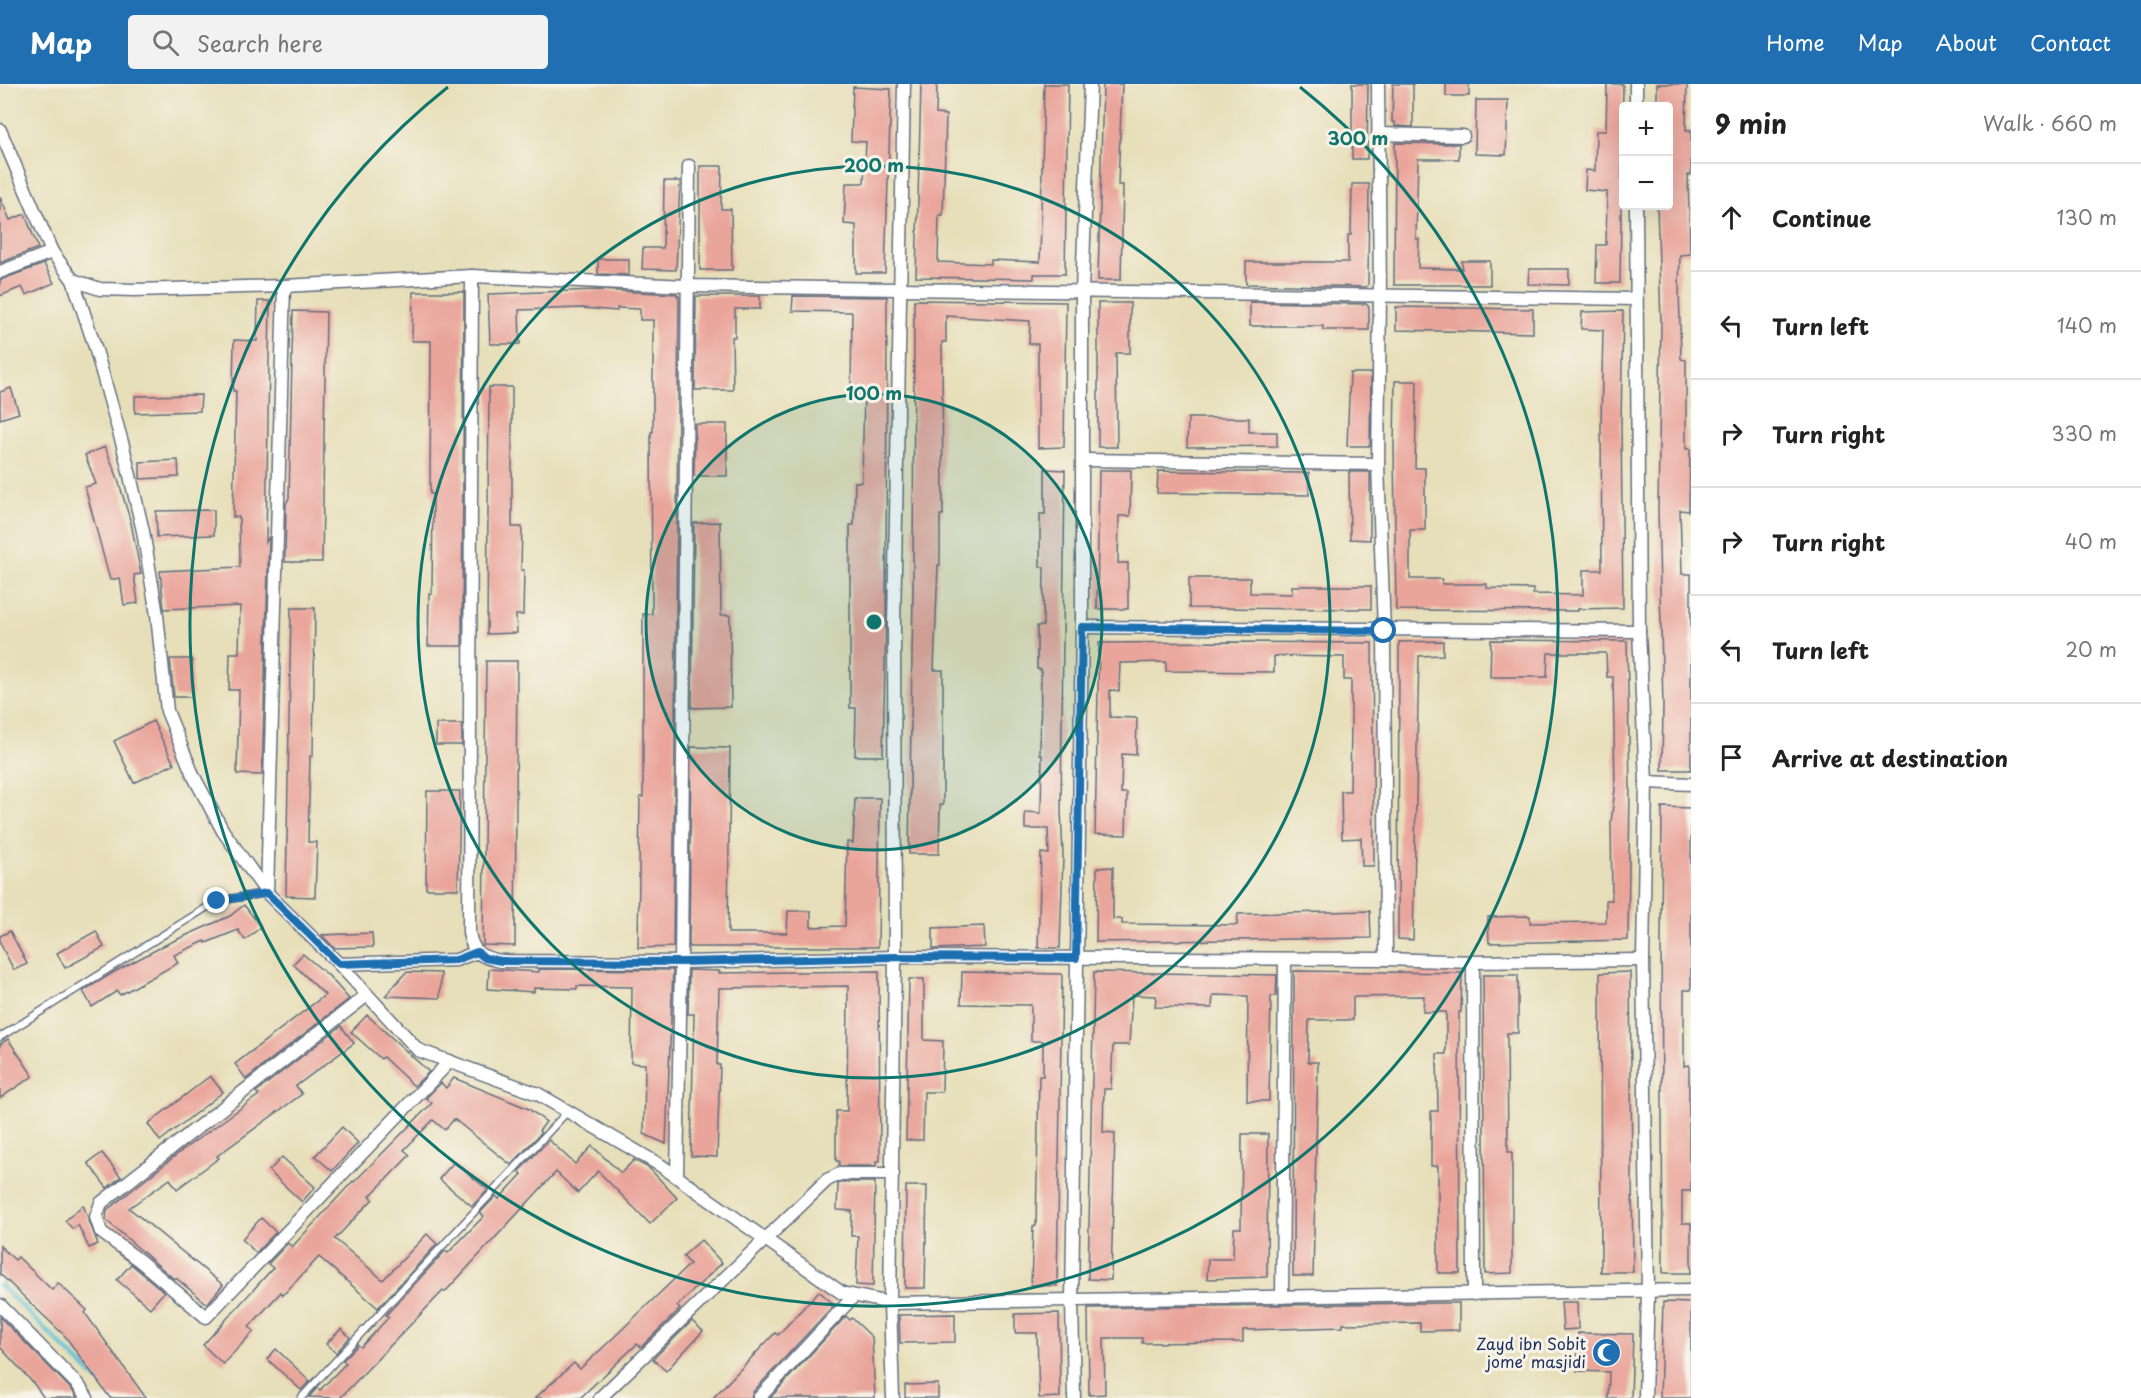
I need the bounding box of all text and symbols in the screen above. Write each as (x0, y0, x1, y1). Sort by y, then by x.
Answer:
search box (128, 15, 548, 69)
text: Map (30, 21, 92, 64)
icon: search (149, 26, 182, 59)
text: Search here (197, 26, 323, 59)
text: Home (1766, 26, 1825, 58)
text: Map (1858, 26, 1903, 58)
text: About (1936, 26, 1997, 58)
text: Contact (2030, 26, 2111, 58)
map controls (1619, 102, 1673, 210)
button: + (1619, 102, 1673, 156)
text: 9 min (1715, 104, 1787, 143)
text: Walk · 660 m (1983, 108, 2117, 138)
text: 300 m (1328, 124, 1388, 151)
text: 200 m (844, 151, 904, 178)
button: − (1619, 156, 1673, 210)
icon: ahead (1715, 201, 1748, 234)
text: Continue (1772, 201, 1871, 234)
text: 130 m (2057, 202, 2117, 232)
icon: left (1715, 309, 1748, 342)
text: Turn left (1772, 309, 1869, 342)
text: 140 m (2057, 310, 2117, 340)
text: 100 m (846, 379, 902, 406)
icon: right (1715, 417, 1748, 450)
text: Turn right (1772, 417, 1885, 450)
text: 330 m (2051, 418, 2117, 448)
icon: right (1715, 525, 1748, 558)
text: Turn right (1772, 525, 1885, 558)
text: 40 m (2065, 526, 2117, 556)
centre of rings (864, 612, 884, 632)
route start (1370, 617, 1396, 643)
icon: left (1715, 633, 1748, 666)
text: Turn left (1772, 633, 1869, 666)
text: 20 m (2065, 634, 2117, 664)
icon: arrive (1715, 741, 1748, 774)
text: Arrive at destination (1772, 741, 2008, 774)
route end (203, 887, 229, 913)
place label: Zayd ibn Sobit jome’ masjidi (1476, 1331, 1586, 1373)
mosque icon: Zayd ibn Sobit jome’ masjidi (1591, 1337, 1623, 1369)

